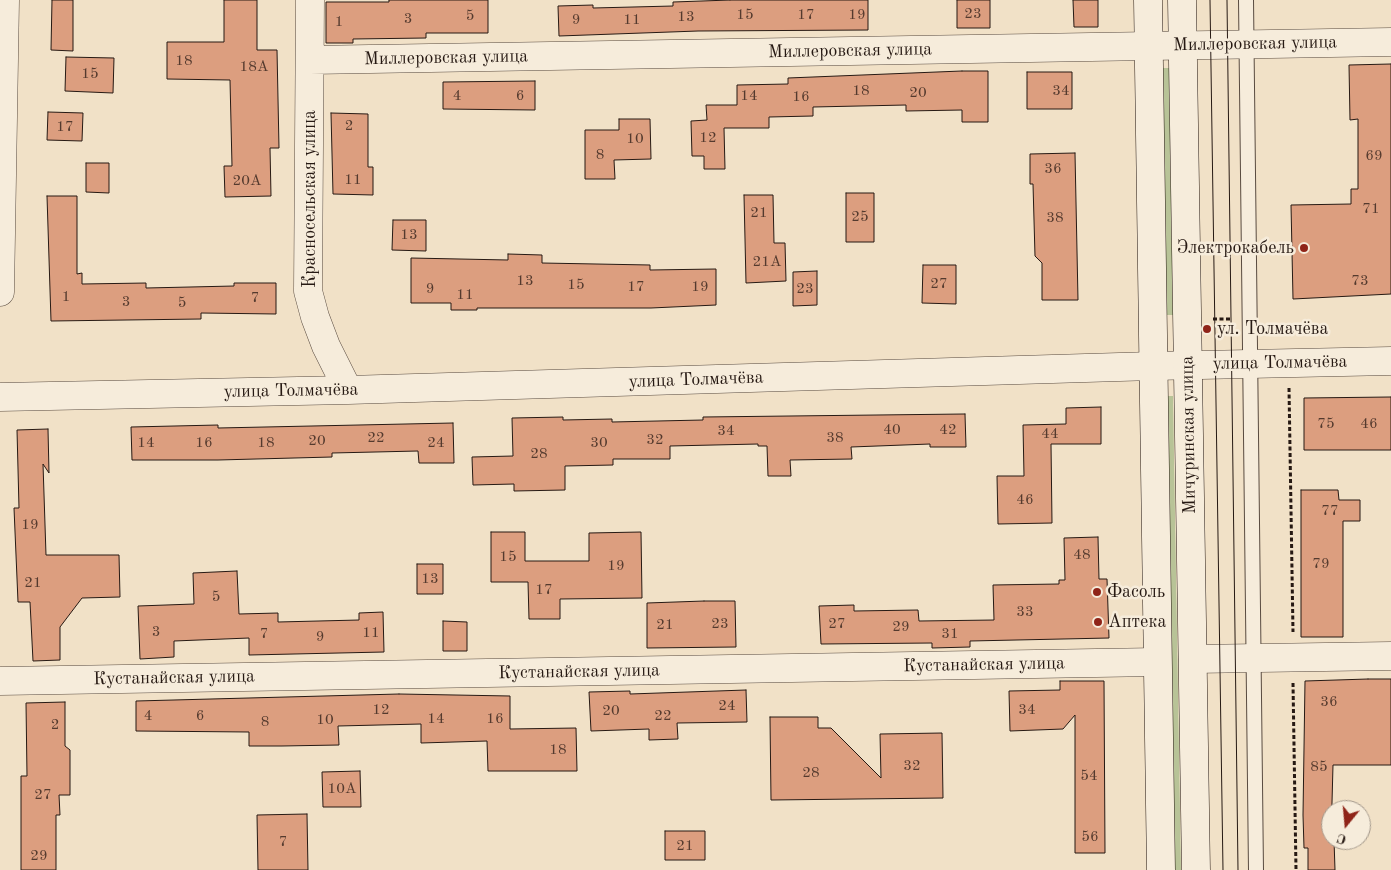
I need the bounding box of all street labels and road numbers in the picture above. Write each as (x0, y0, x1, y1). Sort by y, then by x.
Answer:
street label: Миллеровская улица (1173, 32, 1337, 56)
street label: Миллеровская улица (768, 39, 932, 63)
street label: Миллеровская улица (364, 46, 528, 70)
street label: Красносельская улица (299, 110, 321, 288)
street label: улица Толмачёва (1212, 351, 1348, 375)
street label: Мичуринская улица (1177, 356, 1201, 514)
street label: улица Толмачёва (628, 367, 764, 393)
street label: улица Толмачёва (223, 379, 359, 403)
street label: Кустанайская улица (903, 653, 1065, 677)
street label: Кустанайская улица (498, 660, 660, 684)
street label: Кустанайская улица (93, 666, 255, 690)

